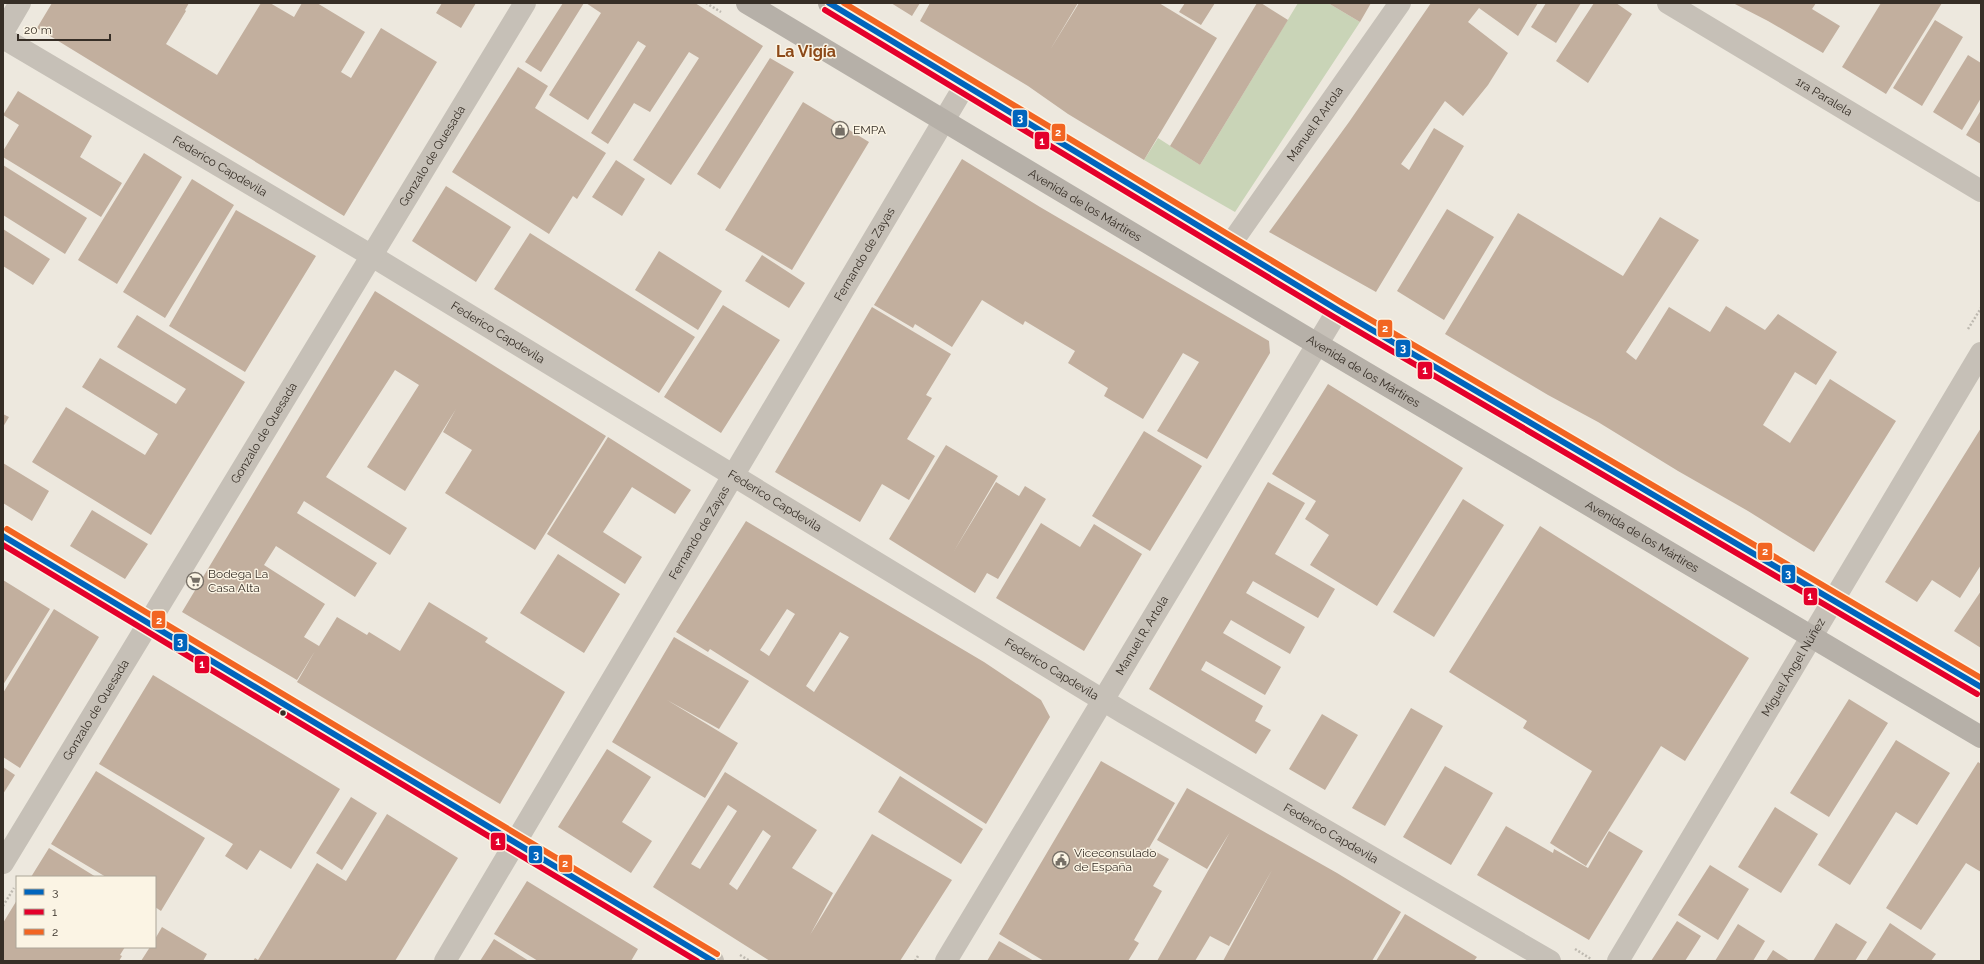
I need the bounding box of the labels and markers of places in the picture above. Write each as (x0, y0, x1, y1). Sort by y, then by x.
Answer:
shop icon: EMPA (830, 120, 850, 140)
place label: EMPA (853, 123, 886, 137)
place label: Bodega La Casa Alta (208, 567, 268, 595)
supermarket icon: Bodega La Casa Alta (185, 571, 205, 591)
unlabelled marker (278, 708, 288, 718)
place label: Viceconsulado de España (1074, 846, 1156, 874)
public building icon: Viceconsulado de España (1051, 850, 1071, 870)

